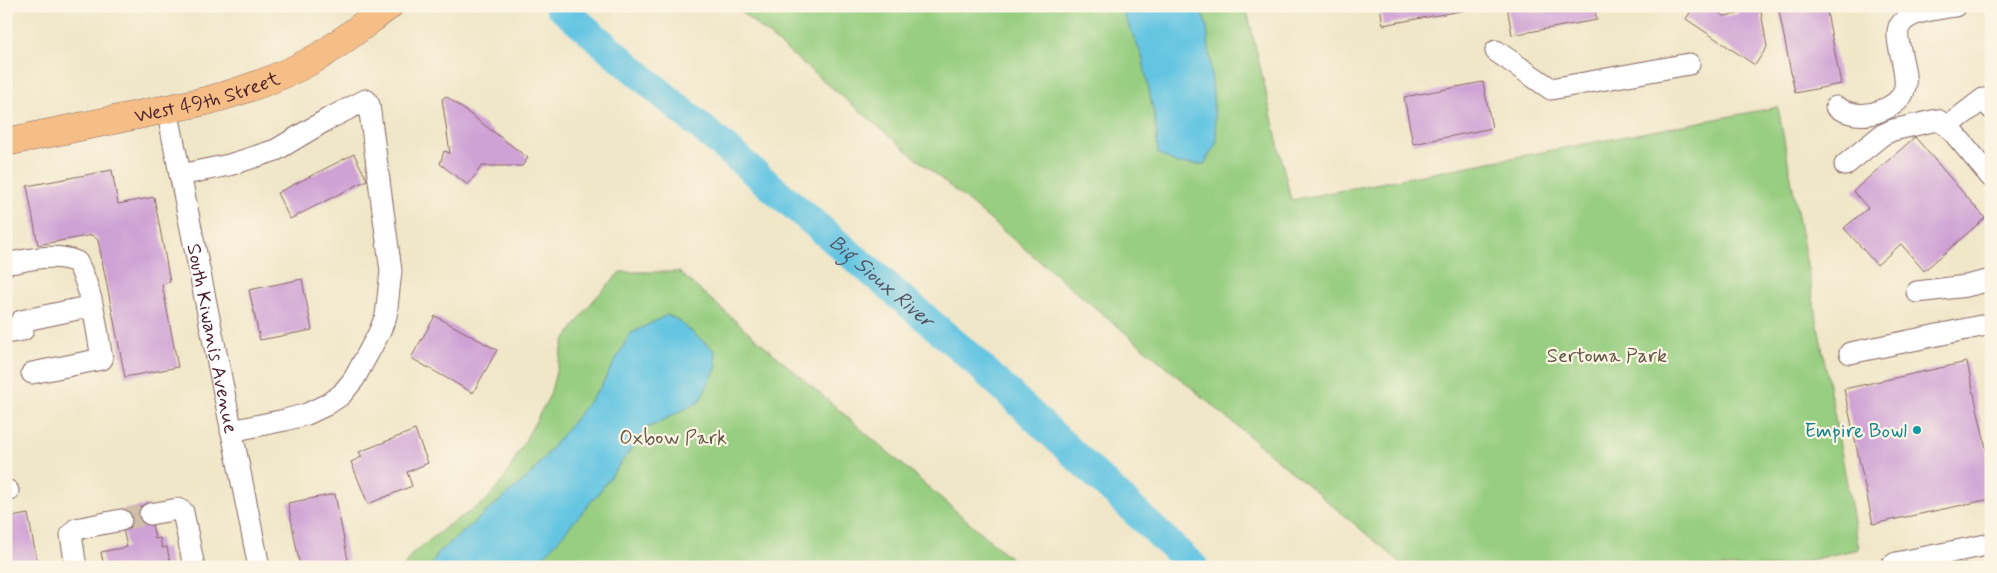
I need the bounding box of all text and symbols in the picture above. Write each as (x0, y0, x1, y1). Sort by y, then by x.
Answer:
street label: West 49th Street (132, 65, 284, 130)
water label: Big Sioux River (823, 229, 941, 336)
street label: South Kiwanis Avenue (179, 241, 244, 436)
park label: Sertoma Park (1547, 343, 1667, 370)
place label: Empire Bowl (1804, 418, 1907, 445)
marker: Empire Bowl (1911, 424, 1923, 436)
park label: Oxbow Park (619, 425, 727, 452)

